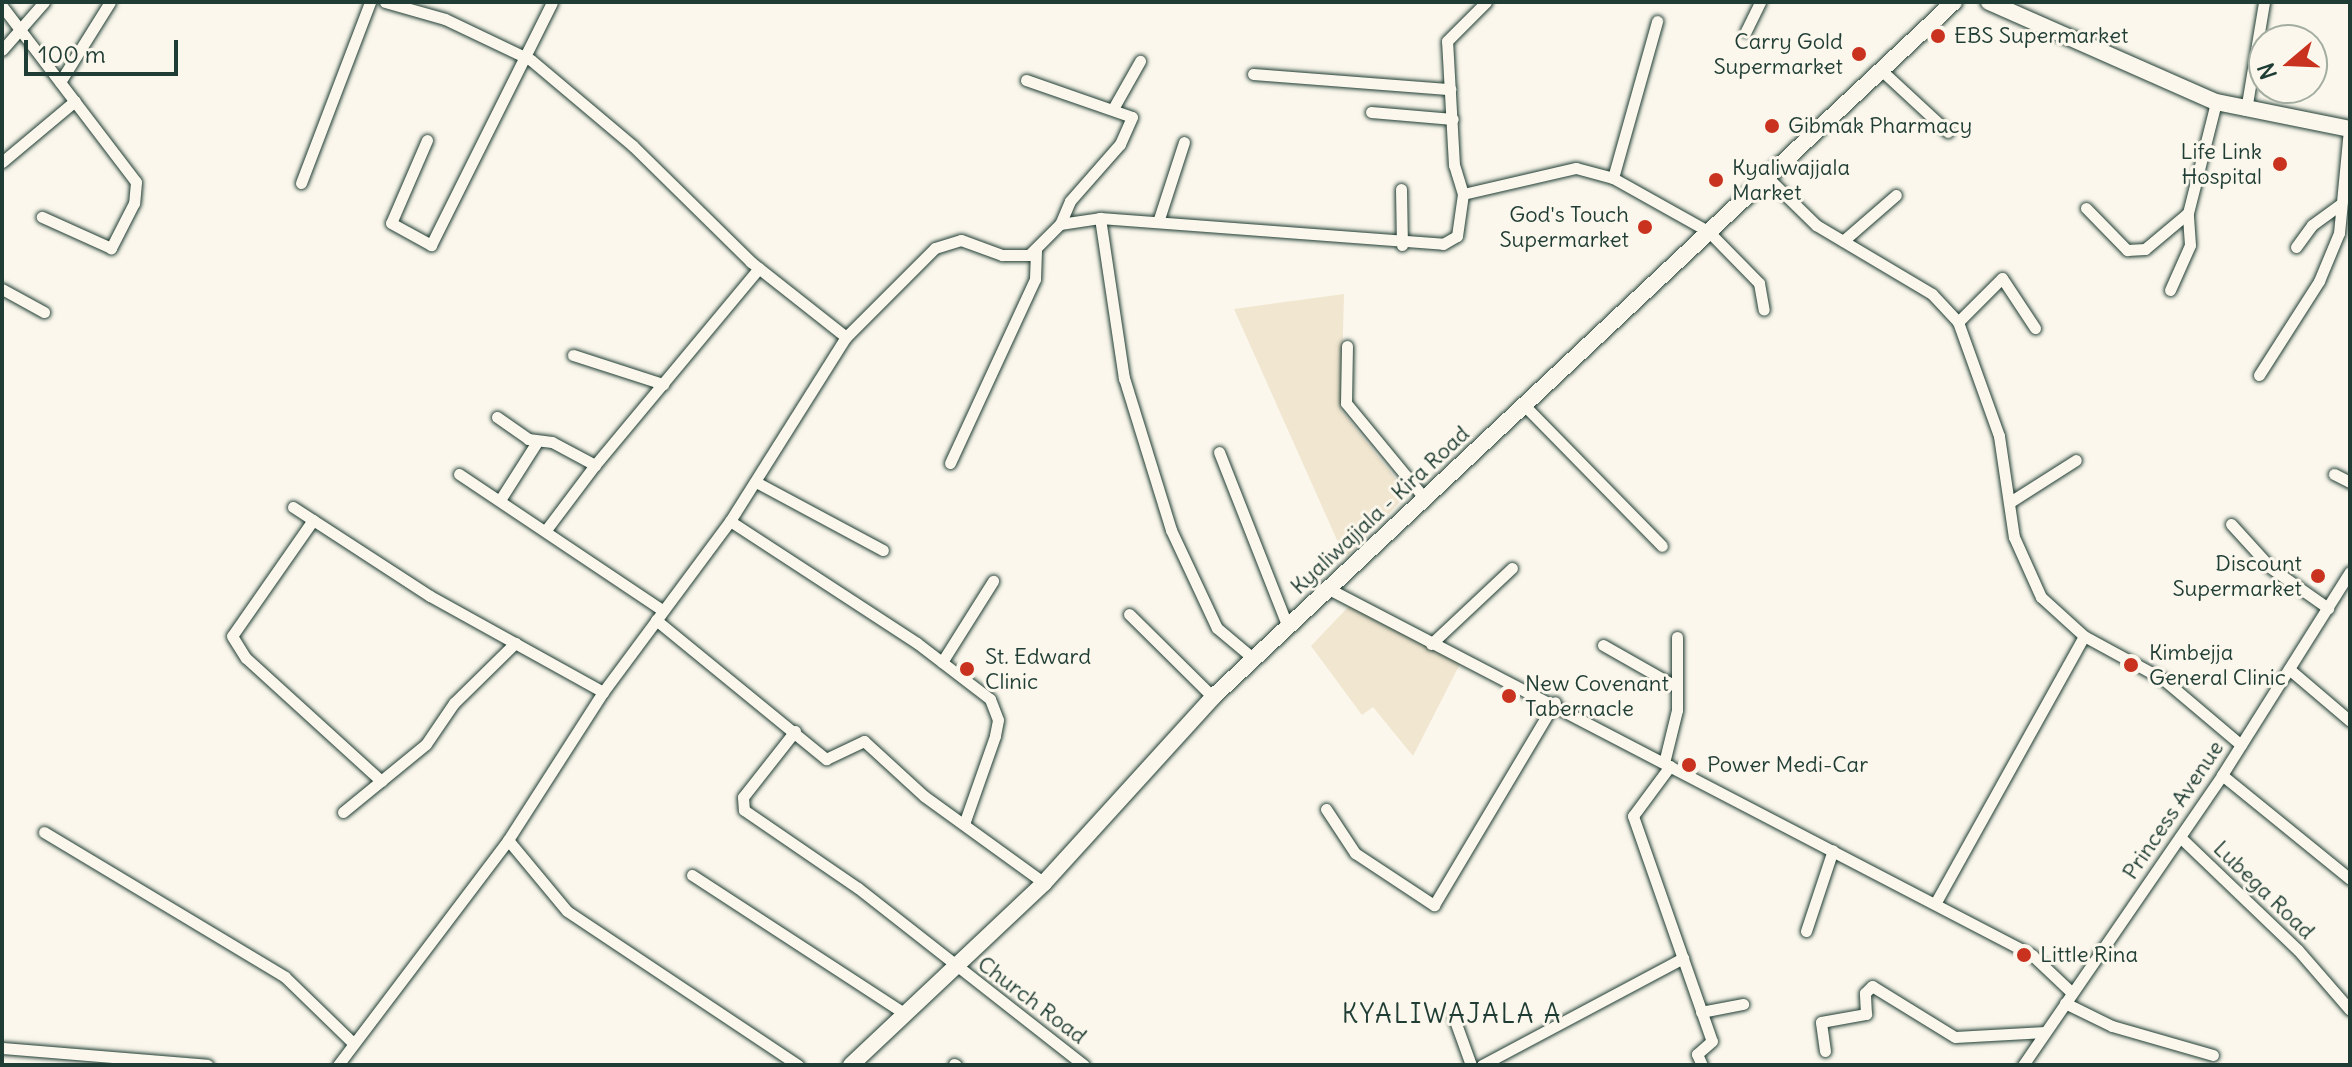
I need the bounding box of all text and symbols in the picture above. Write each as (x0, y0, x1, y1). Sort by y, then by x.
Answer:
place label: EBS Supermarket (1954, 23, 2128, 49)
scale bar (28, 24, 182, 74)
north arrow (2248, 24, 2328, 104)
marker: EBS Supermarket (1929, 27, 1947, 45)
place label: Carry Gold Supermarket (1713, 28, 1843, 80)
text: 100 m (38, 39, 106, 69)
marker: Carry Gold Supermarket (1850, 45, 1868, 63)
text: N (2251, 59, 2283, 83)
place label: Gibmak Pharmacy (1788, 113, 1972, 139)
marker: Gibmak Pharmacy (1763, 117, 1781, 135)
place label: Life Link Hospital (2181, 138, 2262, 190)
marker: Life Link Hospital (2269, 153, 2291, 175)
place label: Kyaliwajjala Market (1732, 154, 1850, 206)
marker: Kyaliwajjala Market (1707, 171, 1725, 189)
place label: God's Touch Supermarket (1499, 201, 1629, 252)
marker: God's Touch Supermarket (1636, 218, 1654, 236)
street label: Kyaliwajjala - Kira Road (1285, 420, 1475, 600)
place label: Discount Supermarket (2172, 550, 2302, 602)
marker: Discount Supermarket (2309, 567, 2327, 585)
place label: Kimbejja General Clinic (2149, 639, 2286, 690)
place label: St. Edward Clinic (985, 643, 1091, 694)
marker: Kimbejja General Clinic (2120, 654, 2142, 676)
marker: St. Edward Clinic (956, 658, 978, 680)
place label: New Covenant Tabernacle (1525, 670, 1669, 722)
marker: New Covenant Tabernacle (1500, 687, 1518, 705)
street label: Princess Avenue (2117, 736, 2229, 884)
place label: Power Medi-Car (1707, 752, 1868, 778)
marker: Power Medi-Car (1678, 754, 1700, 776)
street label: Lubega Road (2208, 835, 2320, 945)
place label: Little Rina (2040, 942, 2138, 968)
marker: Little Rina (2015, 946, 2033, 964)
street label: Church Road (972, 951, 1092, 1049)
district label: KYALIWAJALA A (1342, 998, 1562, 1030)

